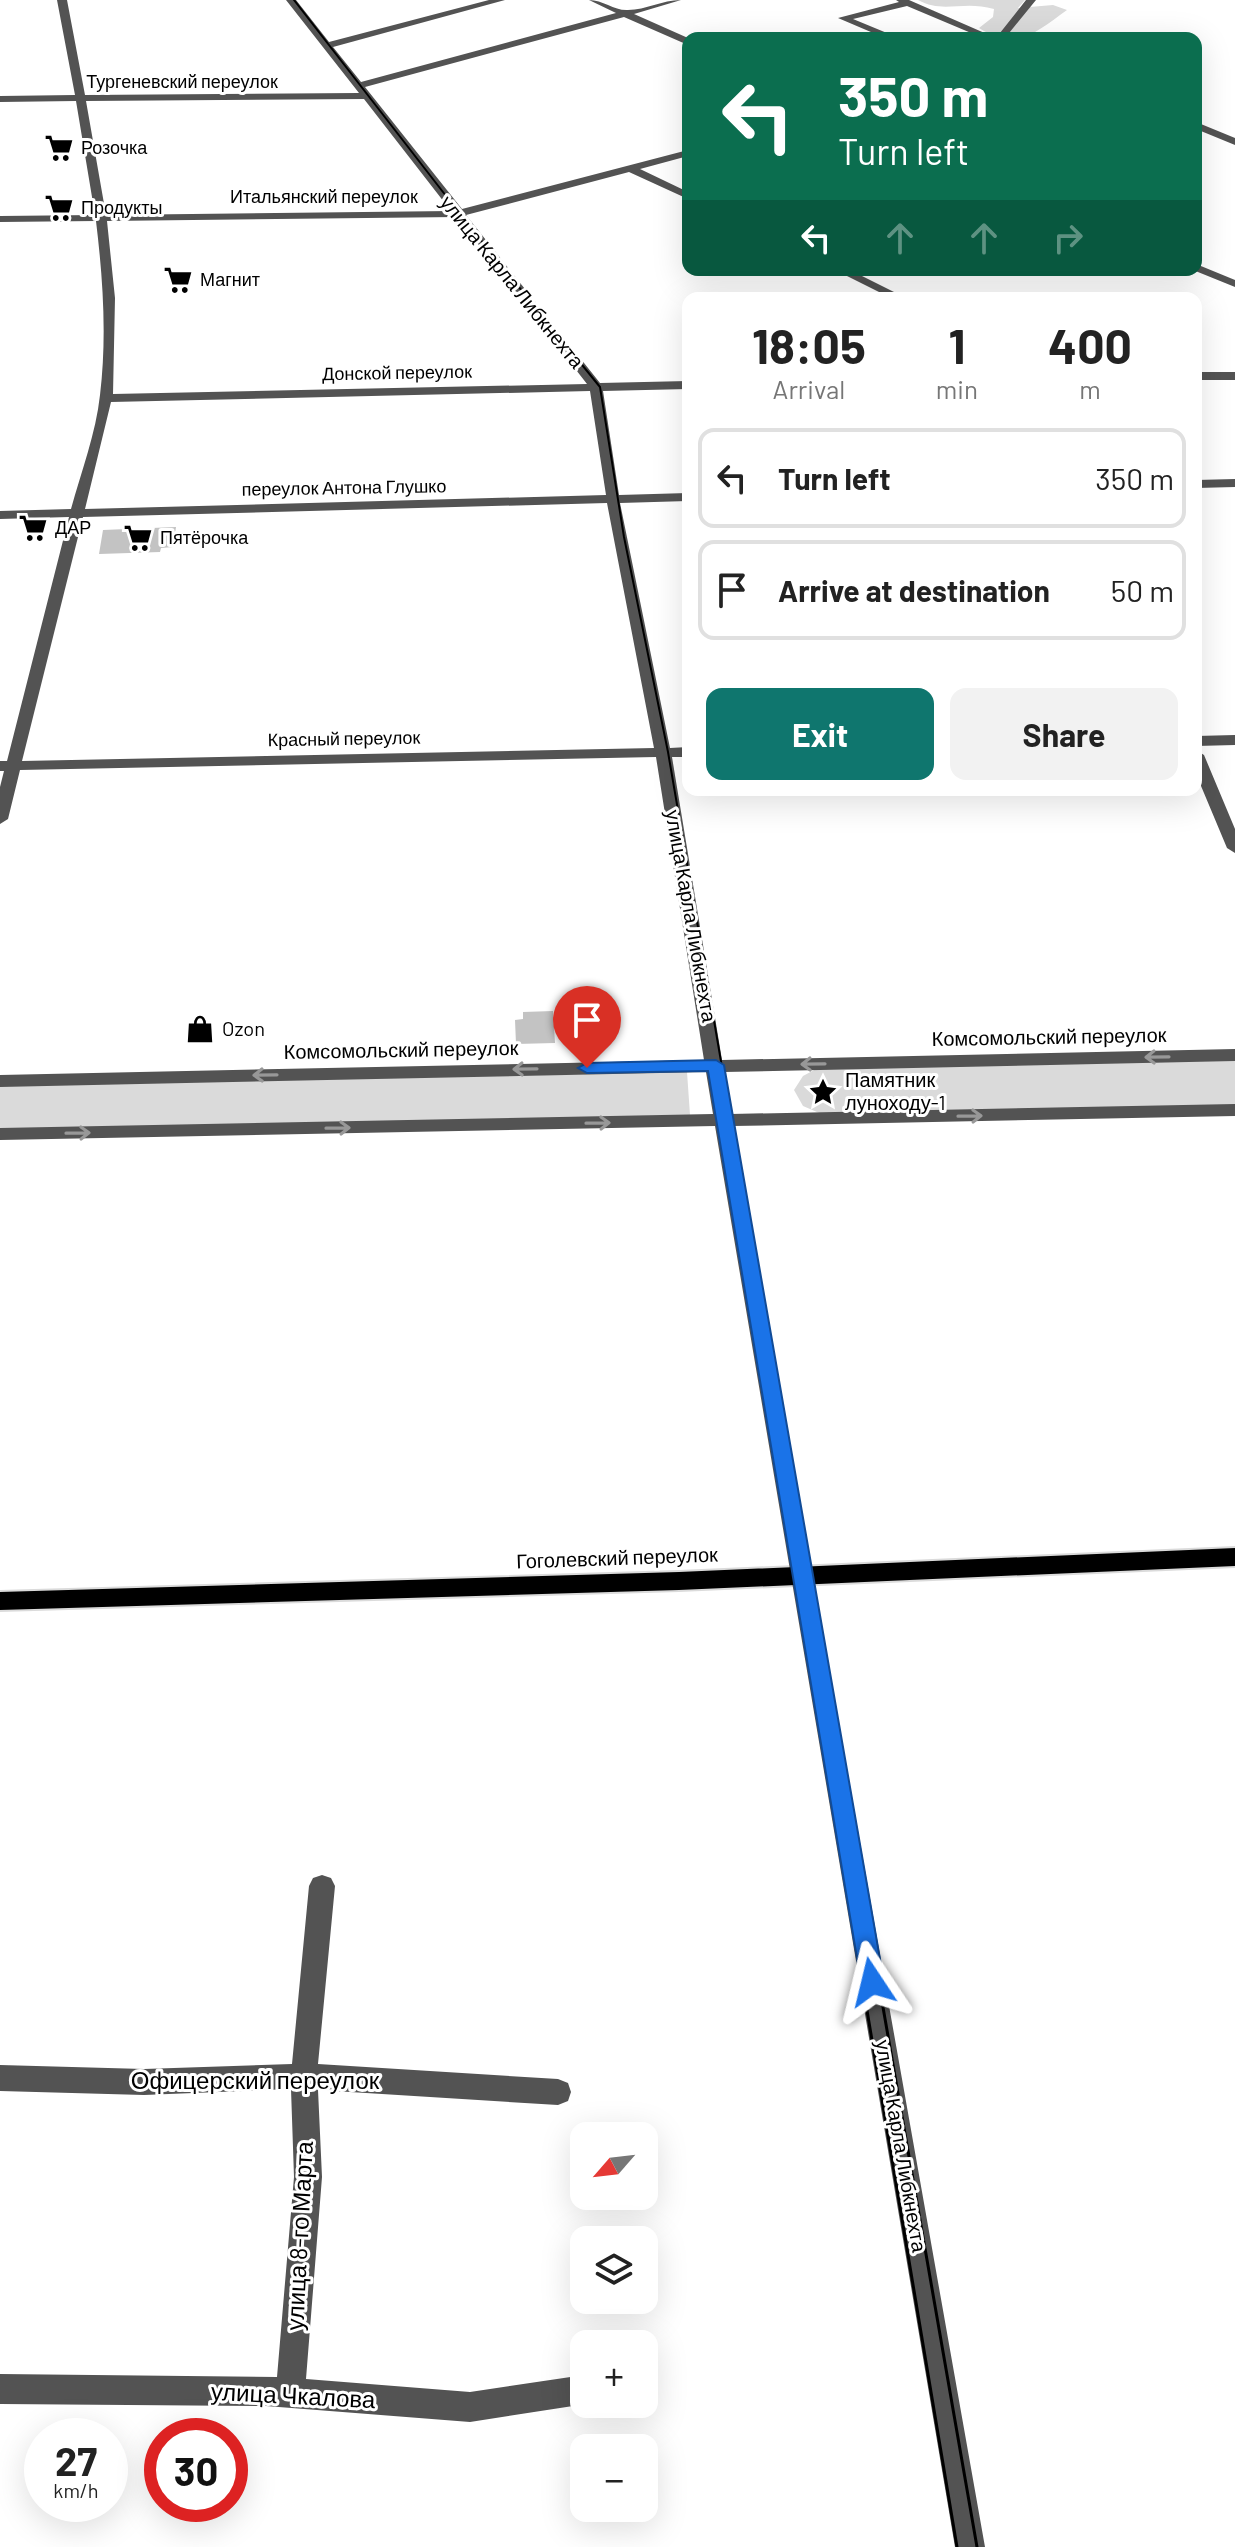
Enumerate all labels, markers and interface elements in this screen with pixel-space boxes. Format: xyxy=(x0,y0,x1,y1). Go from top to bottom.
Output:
text: 350 m xyxy=(838,61,988,128)
icon: left xyxy=(706,64,810,168)
street label: Тургеневский переулок xyxy=(86,70,278,92)
text: Turn left xyxy=(838,129,969,172)
supermarket icon: Розочка xyxy=(44,133,74,163)
place label: Розочка xyxy=(81,136,148,158)
street label: Итальянский переулок xyxy=(230,185,418,207)
street label: улица Карла Либкнехта xyxy=(436,190,590,373)
supermarket icon: Продукты xyxy=(44,193,74,223)
place label: Продукты xyxy=(81,196,162,218)
icon: left xyxy=(794,216,838,260)
icon: ahead xyxy=(878,216,922,260)
icon: ahead xyxy=(962,216,1006,260)
icon: right xyxy=(1046,216,1090,260)
supermarket icon: Магнит xyxy=(163,265,193,295)
place label: Магнит xyxy=(200,268,260,290)
text: 18:05 xyxy=(752,316,866,374)
text: 1 xyxy=(948,316,965,374)
text: 400 xyxy=(1048,316,1132,374)
street label: Донской переулок xyxy=(322,360,472,384)
text: Arrival xyxy=(773,373,845,404)
text: min xyxy=(936,373,978,404)
text: m xyxy=(1079,373,1101,404)
icon: left xyxy=(710,456,754,500)
text: Turn left xyxy=(778,460,891,496)
text: 350 m xyxy=(1095,460,1174,496)
street label: переулок Антона Глушко xyxy=(241,474,447,500)
supermarket icon: ДАР xyxy=(18,513,48,543)
place label: ДАР xyxy=(55,516,91,538)
supermarket icon: Пятёрочка xyxy=(123,523,153,553)
place label: Пятёрочка xyxy=(160,526,249,548)
icon: arrive xyxy=(710,568,754,612)
text: Arrive at destination xyxy=(778,572,1050,608)
text: 50 m xyxy=(1111,572,1174,608)
button: Exit xyxy=(706,688,934,780)
button: Share xyxy=(950,688,1178,780)
street label: Красный переулок xyxy=(267,726,421,750)
street label: улица Карла Либкнехта xyxy=(661,808,723,1025)
pin xyxy=(553,986,621,1068)
icon: arrive xyxy=(565,998,609,1042)
shop icon: Ozon xyxy=(185,1014,215,1044)
place label: Ozon xyxy=(222,1016,265,1040)
street label: Комсомольский переулок xyxy=(931,1022,1167,1050)
street label: Комсомольский переулок xyxy=(283,1035,519,1063)
one-way arrow xyxy=(1144,1049,1171,1064)
one-way arrow xyxy=(800,1056,827,1072)
one-way arrow xyxy=(512,1062,539,1077)
one-way arrow xyxy=(252,1067,279,1083)
place label: Памятник луноходу-1 xyxy=(845,1067,946,1114)
place icon: Памятник луноходу-1 xyxy=(808,1077,838,1107)
one-way arrow xyxy=(956,1108,983,1123)
one-way arrow xyxy=(584,1115,611,1131)
one-way arrow xyxy=(324,1120,351,1136)
one-way arrow xyxy=(64,1125,91,1141)
street label: Гоголевский переулок xyxy=(516,1541,718,1573)
position arrow xyxy=(830,1940,914,2024)
street label: улица Карла Либкнехта xyxy=(871,2038,933,2255)
street label: Офицерский переулок xyxy=(131,2065,380,2094)
north arrow xyxy=(570,2122,658,2210)
map controls xyxy=(570,2122,658,2522)
street label: улица 8-го Марта xyxy=(279,2140,318,2331)
button: layers xyxy=(570,2226,658,2314)
button: + xyxy=(570,2330,658,2418)
street label: улица Чкалова xyxy=(210,2376,377,2413)
speed limit sign: 30 xyxy=(144,2418,248,2522)
button: − xyxy=(570,2434,658,2522)
text: 27 xyxy=(55,2436,97,2484)
text: km/h xyxy=(53,2478,99,2502)

